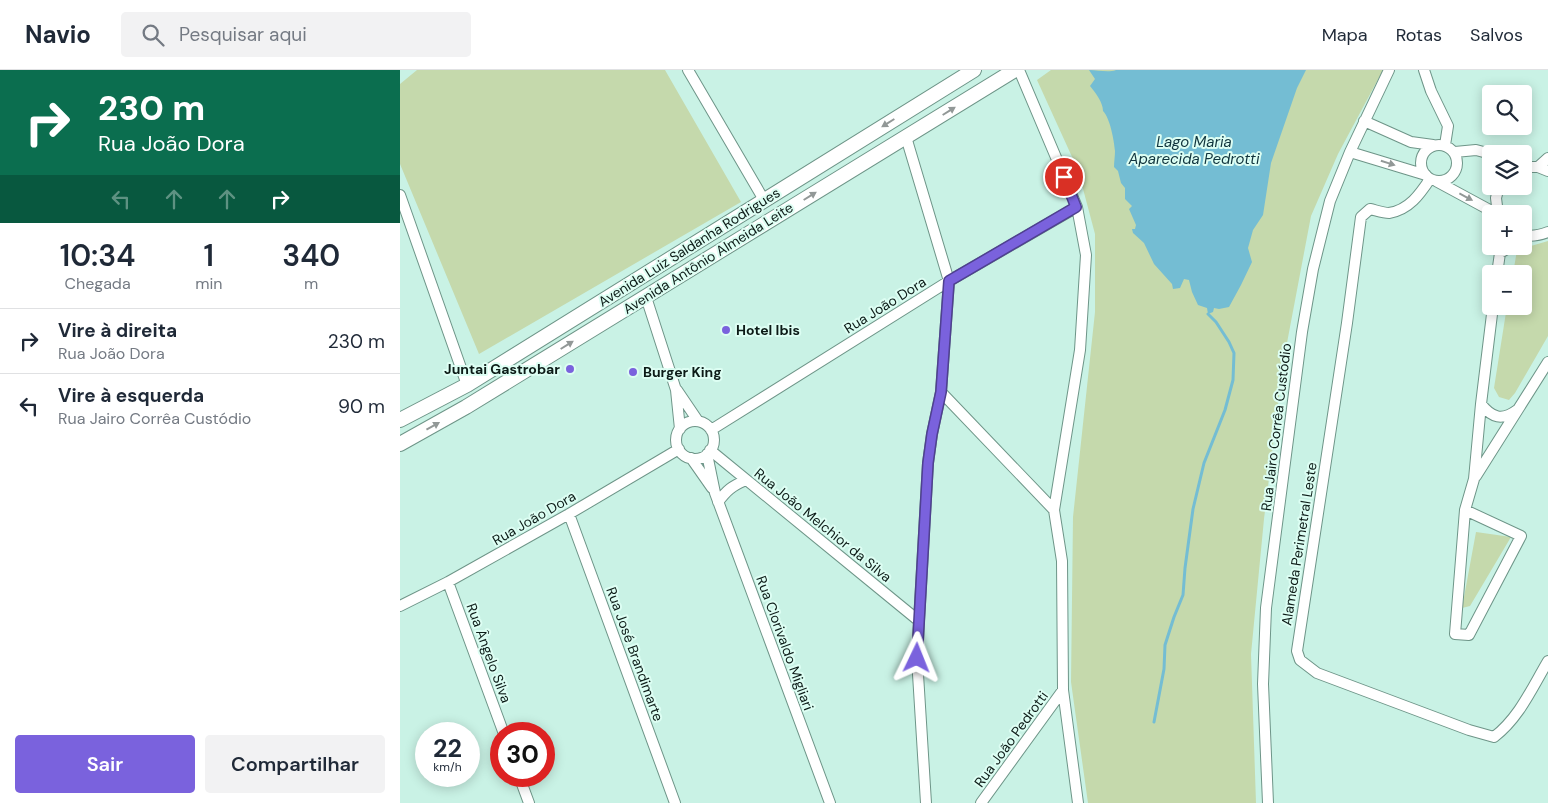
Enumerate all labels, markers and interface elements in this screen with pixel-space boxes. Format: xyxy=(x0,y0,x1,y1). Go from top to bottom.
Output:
search box xyxy=(121,12,471,57)
text: Navio xyxy=(25,19,91,50)
icon: search xyxy=(139,21,167,49)
text: Pesquisar aqui xyxy=(179,22,307,47)
text: Mapa xyxy=(1322,23,1368,47)
text: Rotas xyxy=(1396,23,1442,47)
text: Salvos xyxy=(1470,23,1523,47)
text: 230 m xyxy=(98,85,205,131)
map controls xyxy=(1482,85,1532,315)
button: search xyxy=(1482,85,1532,135)
icon: right xyxy=(15,90,80,155)
one-way arrow xyxy=(942,106,955,115)
one-way arrow xyxy=(882,119,895,128)
text: Rua João Dora xyxy=(98,129,245,158)
water label: Lago Maria Aparecida Pedrotti xyxy=(1127,132,1260,169)
button: layers xyxy=(1482,145,1532,195)
pin xyxy=(1043,156,1085,198)
one-way arrow xyxy=(1380,160,1395,167)
icon: arrive xyxy=(1050,163,1078,191)
street label: Avenida Luiz Saldanha Rodrigues xyxy=(595,183,783,311)
icon: left xyxy=(107,185,135,213)
icon: ahead xyxy=(160,185,188,213)
icon: ahead xyxy=(213,185,241,213)
icon: right xyxy=(266,185,294,213)
one-way arrow xyxy=(804,191,817,201)
one-way arrow xyxy=(1459,193,1474,201)
street label: Avenida Antônio Almeida Leite xyxy=(620,198,797,318)
button: + xyxy=(1482,205,1532,255)
text: 10:34 xyxy=(60,236,135,275)
text: 1 xyxy=(204,236,214,275)
text: 340 xyxy=(282,236,340,275)
button: − xyxy=(1482,265,1532,315)
text: Chegada xyxy=(65,273,131,294)
text: min xyxy=(195,273,222,294)
text: m xyxy=(304,273,318,294)
street label: Rua João Dora xyxy=(841,273,929,337)
text: Vire à direita xyxy=(58,318,177,343)
place label: Hotel Ibis xyxy=(736,321,800,339)
marker: Hotel Ibis xyxy=(720,324,732,336)
icon: right xyxy=(15,327,43,355)
text: 230 m xyxy=(328,329,385,354)
one-way arrow xyxy=(561,340,574,350)
street label: Rua Jairo Corrêa Custódio xyxy=(1257,342,1295,512)
text: Rua João Dora xyxy=(58,343,165,364)
place label: Juntai Gastrobar xyxy=(444,360,560,378)
marker: Juntai Gastrobar xyxy=(564,363,576,375)
place label: Burger King xyxy=(643,363,722,381)
marker: Burger King xyxy=(627,366,639,378)
text: Vire à esquerda xyxy=(58,383,204,408)
icon: left xyxy=(15,392,43,420)
text: 90 m xyxy=(338,394,385,419)
text: Rua Jairo Corrêa Custódio xyxy=(58,408,251,429)
one-way arrow xyxy=(426,422,440,430)
street label: Alameda Perimetral Leste xyxy=(1277,461,1321,627)
street label: Rua João Melchior da Silva xyxy=(751,464,895,586)
street label: Rua João Dora xyxy=(489,487,579,549)
street label: Rua Clorivaldo Migliari xyxy=(752,573,818,713)
street label: Rua José Brandimarte xyxy=(602,584,668,724)
street label: Rua Ângelo Silva xyxy=(463,601,515,705)
position arrow xyxy=(890,631,942,683)
street label: Rua João Pedrotti xyxy=(970,687,1052,791)
speed limit sign: 30 xyxy=(490,722,555,787)
text: 22 xyxy=(433,732,462,765)
button: Sair xyxy=(15,735,195,793)
button: Compartilhar xyxy=(205,735,385,793)
text: km/h xyxy=(433,759,462,775)

